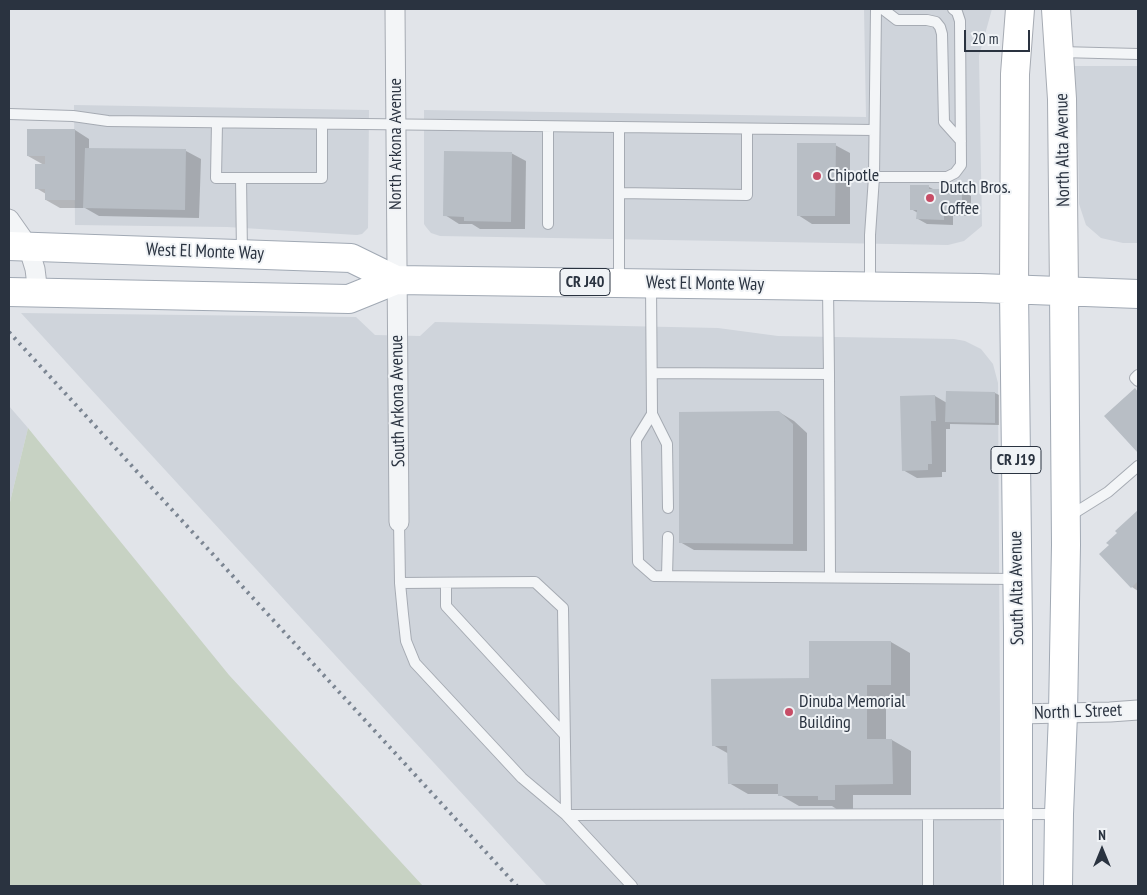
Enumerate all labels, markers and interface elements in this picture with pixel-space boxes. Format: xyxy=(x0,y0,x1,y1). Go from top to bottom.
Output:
scale bar xyxy=(967,20,1033,52)
text: 20 m xyxy=(972,29,998,48)
street label: North Arkona Avenue xyxy=(385,78,407,210)
street label: North Alta Avenue xyxy=(1051,93,1075,207)
place label: Chipotle xyxy=(827,165,879,187)
marker: Chipotle xyxy=(811,170,823,182)
place label: Dutch Bros. Coffee xyxy=(940,177,1011,220)
marker: Dutch Bros. Coffee xyxy=(924,192,936,204)
street label: West El Monte Way xyxy=(146,239,264,265)
road number: CR J40 xyxy=(560,268,610,296)
street label: West El Monte Way xyxy=(646,272,764,296)
street label: South Arkona Avenue xyxy=(386,335,410,467)
road number: CR J19 xyxy=(991,446,1041,474)
street label: South Alta Avenue xyxy=(1005,531,1029,645)
place label: Dinuba Memorial Building xyxy=(799,691,906,734)
street label: North L Street xyxy=(1034,700,1122,724)
marker: Dinuba Memorial Building xyxy=(783,706,795,718)
north arrow xyxy=(1077,825,1127,875)
text: N xyxy=(1098,826,1106,844)

